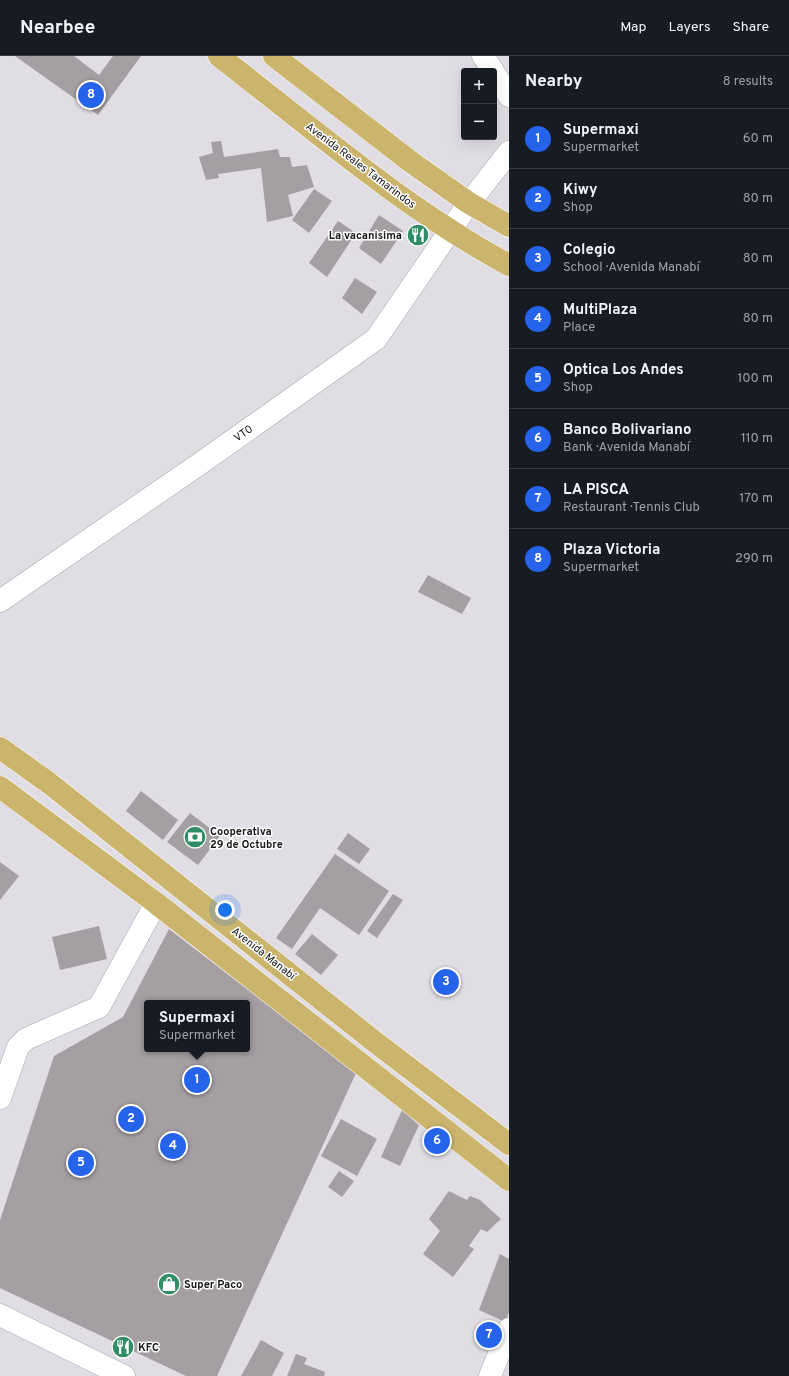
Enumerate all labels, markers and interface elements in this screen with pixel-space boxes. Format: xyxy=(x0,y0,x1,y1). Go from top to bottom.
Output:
text: Nearbee xyxy=(20,16,95,40)
text: Map xyxy=(620,19,646,36)
text: Layers xyxy=(668,19,710,36)
text: Share xyxy=(732,19,769,36)
map controls xyxy=(461,68,497,140)
button: + xyxy=(461,68,497,104)
text: Nearby xyxy=(525,71,582,93)
text: 8 results xyxy=(723,74,773,90)
pin: 8 xyxy=(78,80,104,110)
button: − xyxy=(461,104,497,140)
street label: Avenida Reales Tamarindos xyxy=(303,120,418,212)
text: Supermaxi xyxy=(563,121,639,140)
text: 1 xyxy=(535,131,541,147)
text: 60 m xyxy=(743,131,773,147)
text: Supermarket xyxy=(563,140,639,156)
text: Kiwy xyxy=(563,181,598,200)
text: 2 xyxy=(534,191,542,207)
text: 80 m xyxy=(743,191,773,207)
text: Shop xyxy=(563,200,593,216)
restaurant icon: La vacanisima xyxy=(405,222,431,248)
place label: La vacanisima xyxy=(329,229,402,243)
text: Colegio xyxy=(563,241,615,260)
text: 3 xyxy=(534,251,542,267)
text: 80 m xyxy=(743,251,773,267)
text: School · Avenida Manabí xyxy=(563,260,700,276)
text: MultiPlaza xyxy=(563,301,637,320)
text: 4 xyxy=(534,311,542,327)
text: 80 m xyxy=(743,311,773,327)
text: Place xyxy=(563,320,595,336)
text: Optica Los Andes xyxy=(563,361,684,380)
text: 5 xyxy=(534,371,542,387)
text: 100 m xyxy=(737,371,773,387)
text: Shop xyxy=(563,380,593,396)
text: Banco Bolivariano xyxy=(563,421,692,440)
street label: VT0 xyxy=(231,422,256,445)
text: 6 xyxy=(534,431,542,447)
text: 110 m xyxy=(741,431,773,447)
text: Bank · Avenida Manabí xyxy=(563,440,690,456)
text: LA PISCA xyxy=(563,481,629,500)
text: 7 xyxy=(535,491,541,507)
text: 170 m xyxy=(739,491,773,507)
text: Restaurant · Tennis Club xyxy=(563,500,700,516)
text: Plaza Victoria xyxy=(563,541,660,560)
text: 8 xyxy=(534,551,542,567)
text: 290 m xyxy=(735,551,773,567)
text: Supermarket xyxy=(563,560,639,576)
bank icon: Cooperativa 29 de Octubre xyxy=(182,824,208,850)
place label: Cooperativa 29 de Octubre xyxy=(210,825,283,852)
your location xyxy=(215,900,235,920)
street label: Avenida Manabí xyxy=(229,924,299,984)
pin: 3 xyxy=(433,967,459,997)
popup xyxy=(144,1000,250,1052)
text: Supermaxi xyxy=(159,1009,235,1028)
text: Supermarket xyxy=(159,1028,235,1044)
pin: 1 xyxy=(184,1065,210,1095)
pin: 2 xyxy=(118,1104,144,1134)
pin: 6 xyxy=(424,1126,450,1156)
pin: 4 xyxy=(160,1131,186,1161)
pin: 5 xyxy=(68,1148,94,1178)
shop icon: Super Paco xyxy=(156,1271,182,1297)
place label: Super Paco xyxy=(184,1278,242,1292)
pin: 7 xyxy=(476,1320,502,1350)
restaurant icon: KFC xyxy=(110,1334,136,1360)
place label: KFC xyxy=(138,1341,159,1355)

